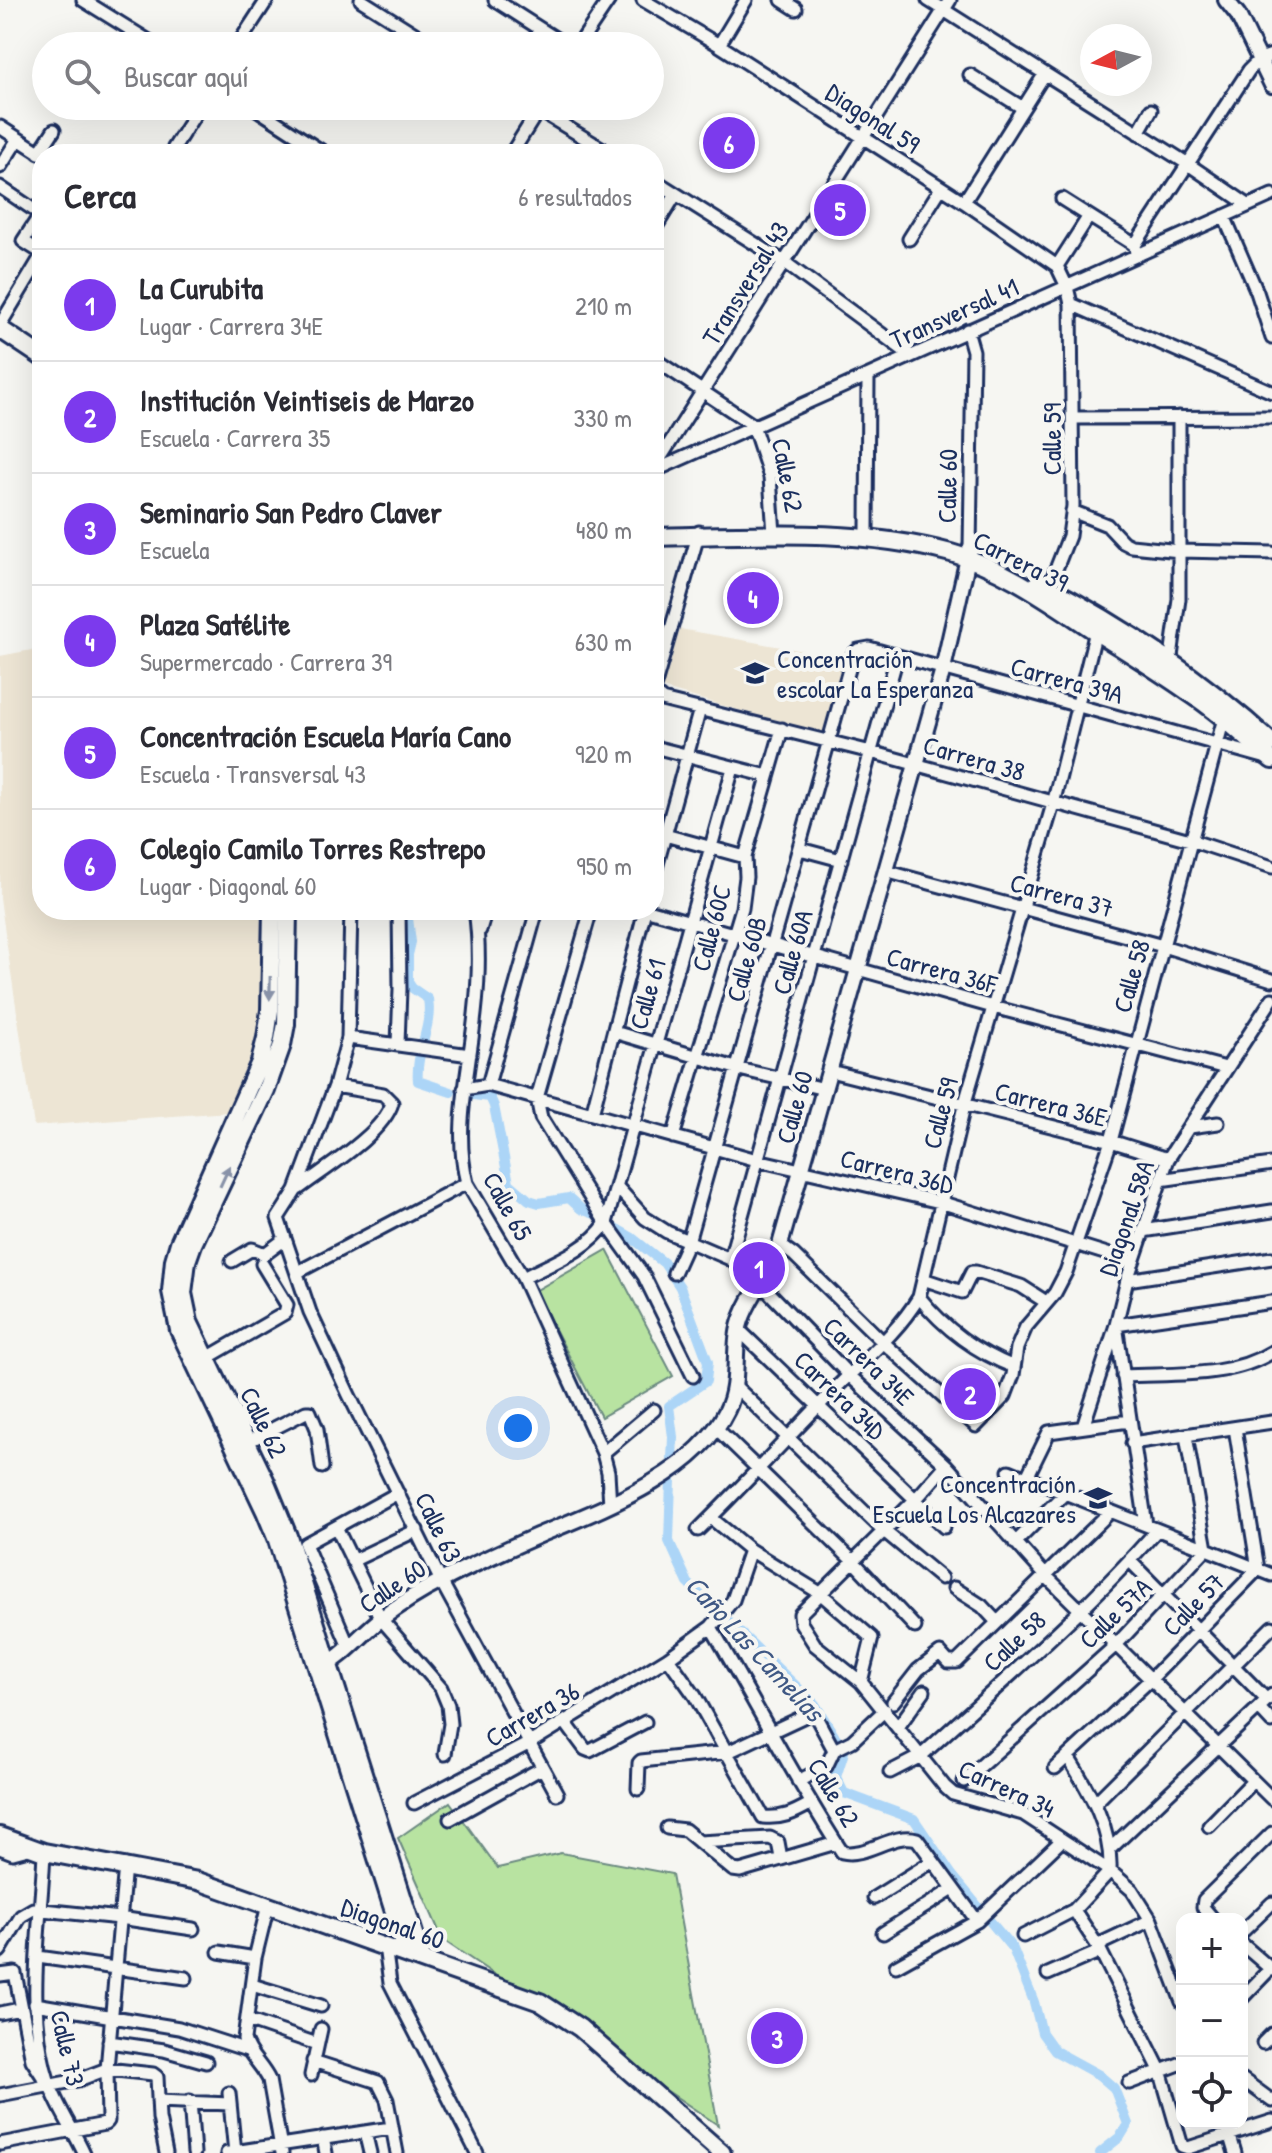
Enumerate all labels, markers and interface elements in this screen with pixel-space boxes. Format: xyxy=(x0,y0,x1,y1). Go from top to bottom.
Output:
north arrow xyxy=(1080,24,1152,96)
search box xyxy=(32,32,664,120)
icon: search xyxy=(60,54,104,98)
text: Buscar aquí xyxy=(124,56,249,96)
street label: Diagonal 59 xyxy=(819,75,927,161)
pin: 6 xyxy=(703,113,755,173)
text: Cerca xyxy=(64,173,136,219)
text: 6 resultados xyxy=(518,179,632,214)
pin: 5 xyxy=(814,180,866,240)
street label: Transversal 43 xyxy=(693,215,797,351)
text: La Curubita xyxy=(140,268,263,308)
street label: Transversal 41 xyxy=(884,269,1024,357)
text: 1 xyxy=(85,288,95,323)
text: 210 m xyxy=(575,288,632,323)
text: Lugar · Carrera 34E xyxy=(140,308,323,343)
text: Institución Veintiseis de Marzo xyxy=(140,380,474,420)
text: 2 xyxy=(84,400,96,435)
text: 330 m xyxy=(573,400,632,435)
street label: Calle 59 xyxy=(1034,403,1069,475)
text: Escuela · Carrera 35 xyxy=(140,420,330,455)
street label: Calle 62 xyxy=(764,435,812,515)
street label: Calle 60 xyxy=(929,449,965,523)
text: Seminario San Pedro Claver xyxy=(140,492,442,532)
text: 3 xyxy=(84,512,96,547)
text: 480 m xyxy=(576,512,632,547)
street label: Carrera 39 xyxy=(968,522,1074,600)
text: Escuela xyxy=(140,532,209,567)
pin: 4 xyxy=(727,568,779,628)
text: Plaza Satélite xyxy=(140,604,290,644)
text: 4 xyxy=(85,624,95,659)
text: 630 m xyxy=(575,624,632,659)
place label: Concentración escolar La Esperanza xyxy=(777,641,973,706)
text: Supermercado · Carrera 39 xyxy=(140,644,392,679)
street label: Carrera 39A xyxy=(1007,648,1127,712)
school or university icon: Concentración escolar La Esperanza xyxy=(740,658,770,688)
text: Concentración Escuela María Cano xyxy=(140,716,511,756)
street label: Carrera 38 xyxy=(919,727,1029,789)
text: 5 xyxy=(85,736,96,771)
text: 920 m xyxy=(575,736,632,771)
text: Escuela · Transversal 43 xyxy=(140,756,366,791)
text: Colegio Camilo Torres Restrepo xyxy=(140,828,485,868)
text: 6 xyxy=(85,848,95,883)
text: 950 m xyxy=(576,848,632,883)
street label: Carrera 37 xyxy=(1007,864,1117,926)
text: Lugar · Diagonal 60 xyxy=(140,868,316,903)
street label: Calle 60C xyxy=(683,881,739,975)
street label: Calle 60A xyxy=(763,905,821,998)
street label: Calle 60B xyxy=(717,912,775,1006)
street label: Calle 58 xyxy=(1104,935,1158,1017)
street label: Carrera 36F xyxy=(883,939,1002,1002)
street label: Calle 61 xyxy=(620,955,674,1033)
one-way arrow xyxy=(264,976,277,1001)
street label: Calle 60 xyxy=(767,1067,821,1147)
street label: Calle 59 xyxy=(914,1073,966,1153)
street label: Carrera 36E xyxy=(991,1073,1111,1135)
street label: Carrera 36D xyxy=(837,1140,958,1202)
street label: Diagonal 58A xyxy=(1090,1155,1162,1281)
one-way arrow xyxy=(218,1165,232,1188)
street label: Calle 65 xyxy=(475,1165,541,1247)
pin: 1 xyxy=(733,1238,785,1298)
street label: Carrera 34E xyxy=(816,1309,922,1413)
street label: Carrera 34D xyxy=(787,1343,894,1448)
pin: 2 xyxy=(944,1364,996,1424)
street label: Calle 62 xyxy=(232,1381,296,1463)
your location xyxy=(498,1408,538,1448)
place label: Concentración Escuela Los Alcazares xyxy=(873,1466,1076,1531)
school or university icon: Concentración Escuela Los Alcazares xyxy=(1083,1483,1113,1513)
street label: Calle 63 xyxy=(407,1486,471,1568)
street label: Calle 60 xyxy=(352,1551,432,1621)
street label: Calle 57 xyxy=(1154,1565,1232,1643)
water label: Caño Las Camelias xyxy=(677,1567,834,1731)
street label: Calle 57A xyxy=(1071,1569,1159,1656)
street label: Calle 58 xyxy=(975,1603,1053,1679)
street label: Carrera 36 xyxy=(479,1673,585,1755)
street label: Calle 62 xyxy=(800,1751,868,1833)
street label: Carrera 34 xyxy=(953,1751,1061,1825)
street label: Diagonal 60 xyxy=(337,1889,449,1957)
map controls xyxy=(1176,1913,1248,2129)
button: + xyxy=(1176,1913,1248,1985)
button: − xyxy=(1176,1985,1248,2057)
street label: Calle 73 xyxy=(42,2007,94,2089)
pin: 3 xyxy=(751,2008,803,2068)
button: locate xyxy=(1176,2057,1248,2129)

